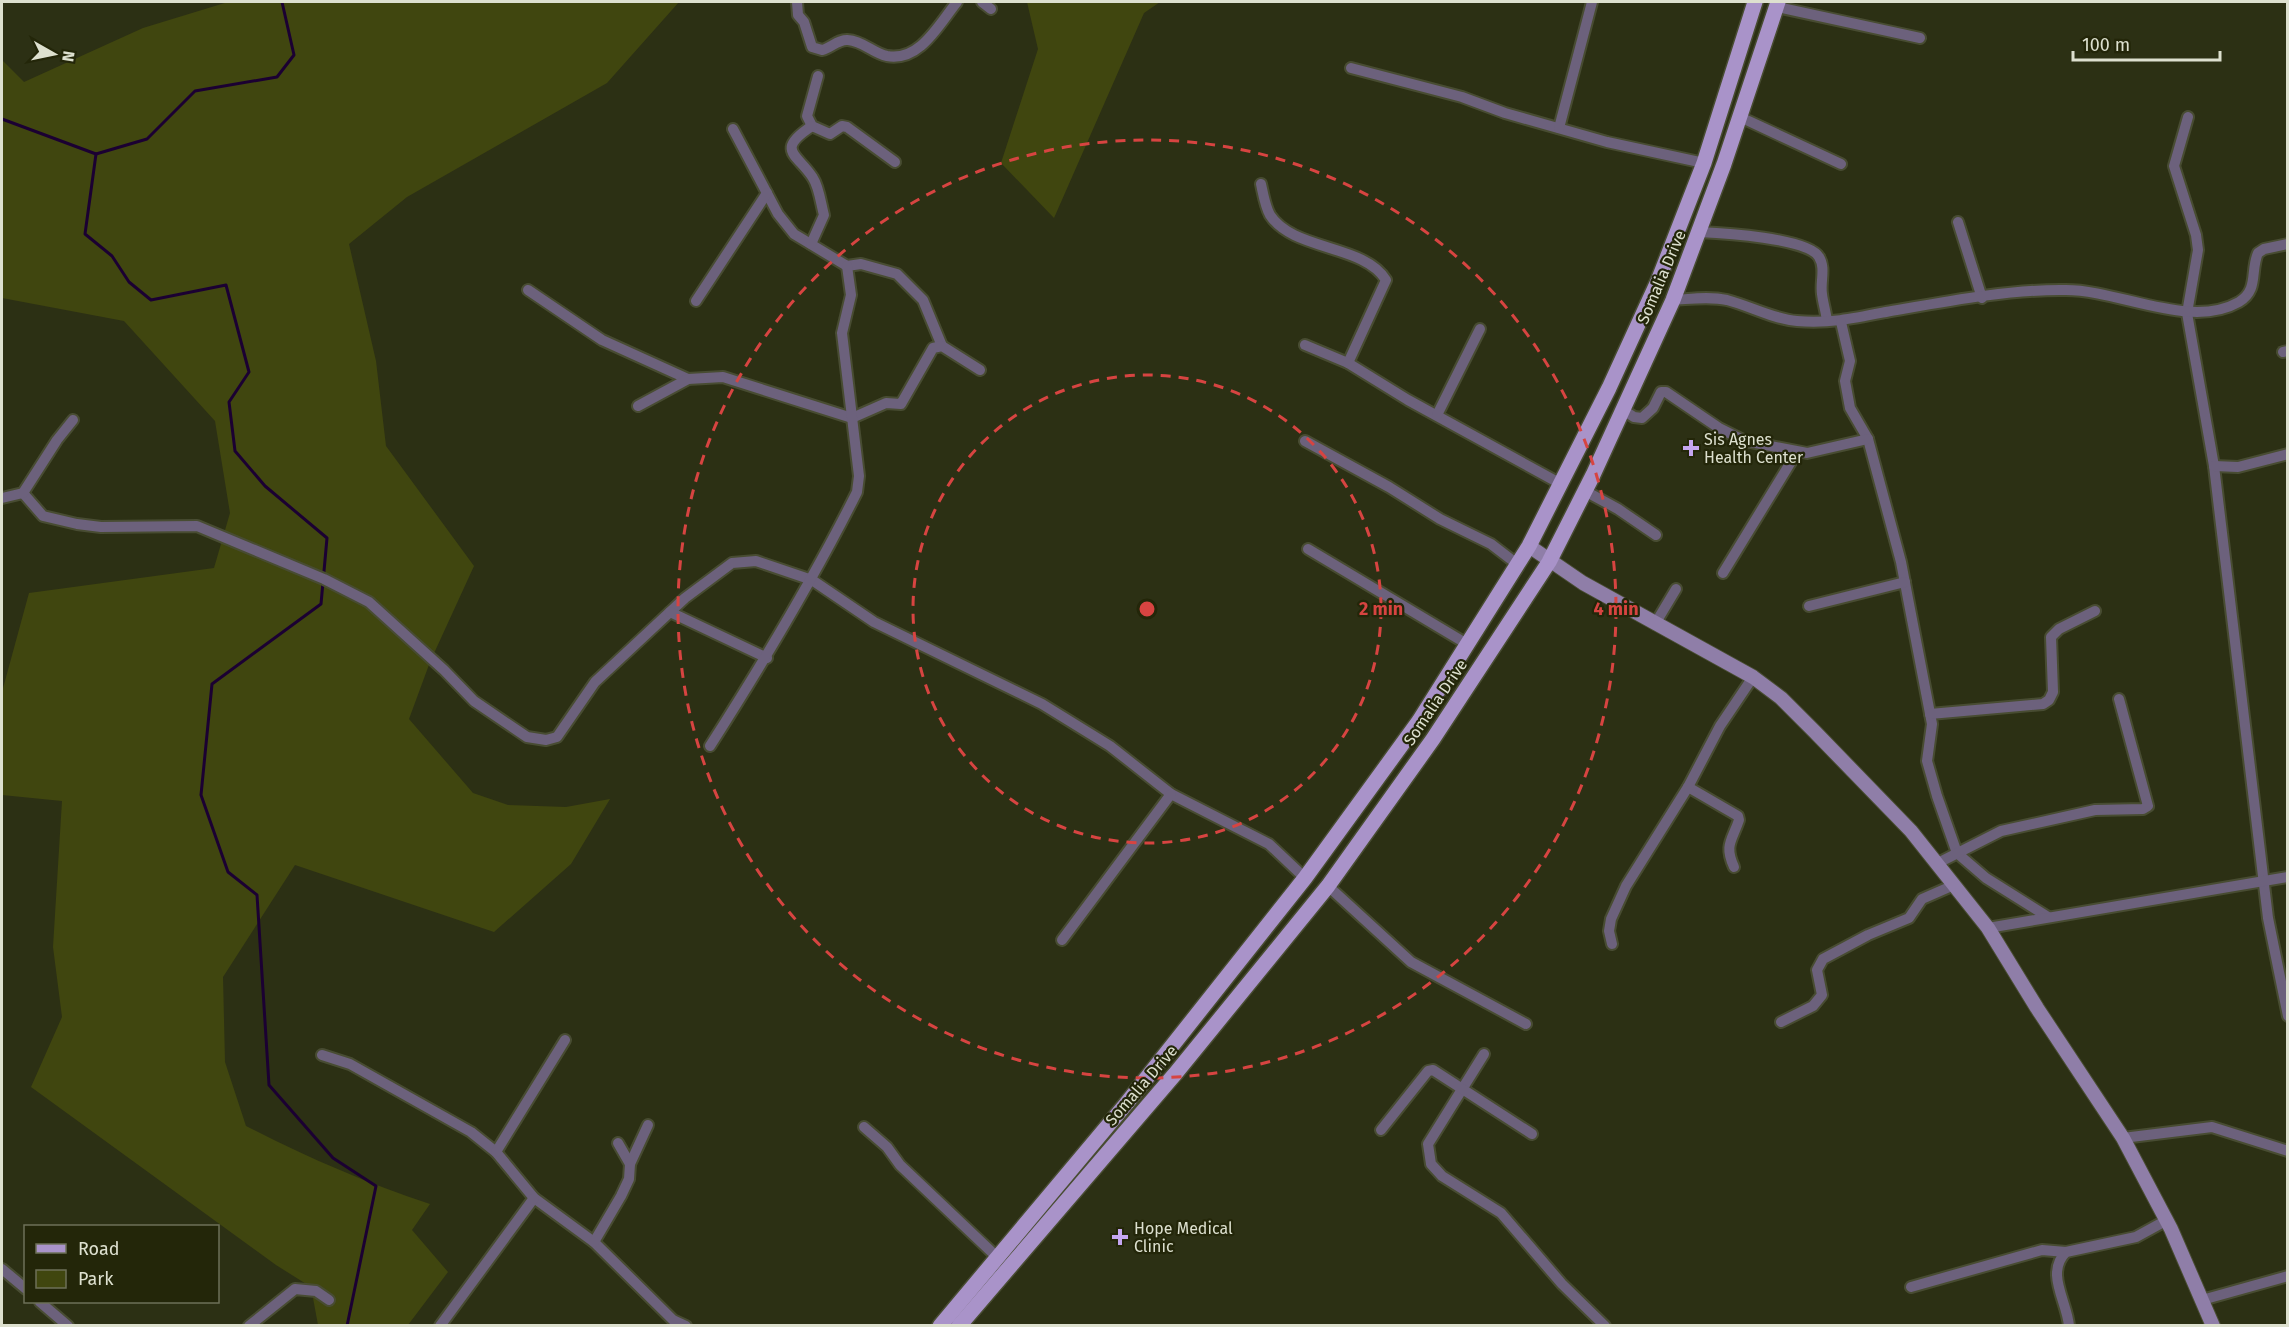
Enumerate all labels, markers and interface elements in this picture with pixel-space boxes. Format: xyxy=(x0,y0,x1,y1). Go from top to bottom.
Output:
north arrow xyxy=(24,24,84,84)
scale bar xyxy=(2073,24,2220,62)
text: 100 m xyxy=(2082,34,2130,56)
text: N xyxy=(58,50,79,63)
street label: Somalia Drive xyxy=(1633,227,1690,327)
place label: Sis Agnes Health Center xyxy=(1704,430,1804,467)
marker: Sis Agnes Health Center xyxy=(1682,439,1700,457)
text: 2 min xyxy=(1359,598,1403,620)
text: 4 min xyxy=(1593,598,1639,620)
centre of rings xyxy=(1137,599,1157,619)
street label: Somalia Drive xyxy=(1400,656,1471,749)
street label: Somalia Drive xyxy=(1101,1041,1181,1129)
place label: Hope Medical Clinic xyxy=(1134,1219,1233,1256)
legend xyxy=(24,1225,219,1303)
marker: Hope Medical Clinic xyxy=(1111,1228,1129,1246)
text: Road xyxy=(78,1238,120,1260)
text: Park xyxy=(78,1268,114,1290)

